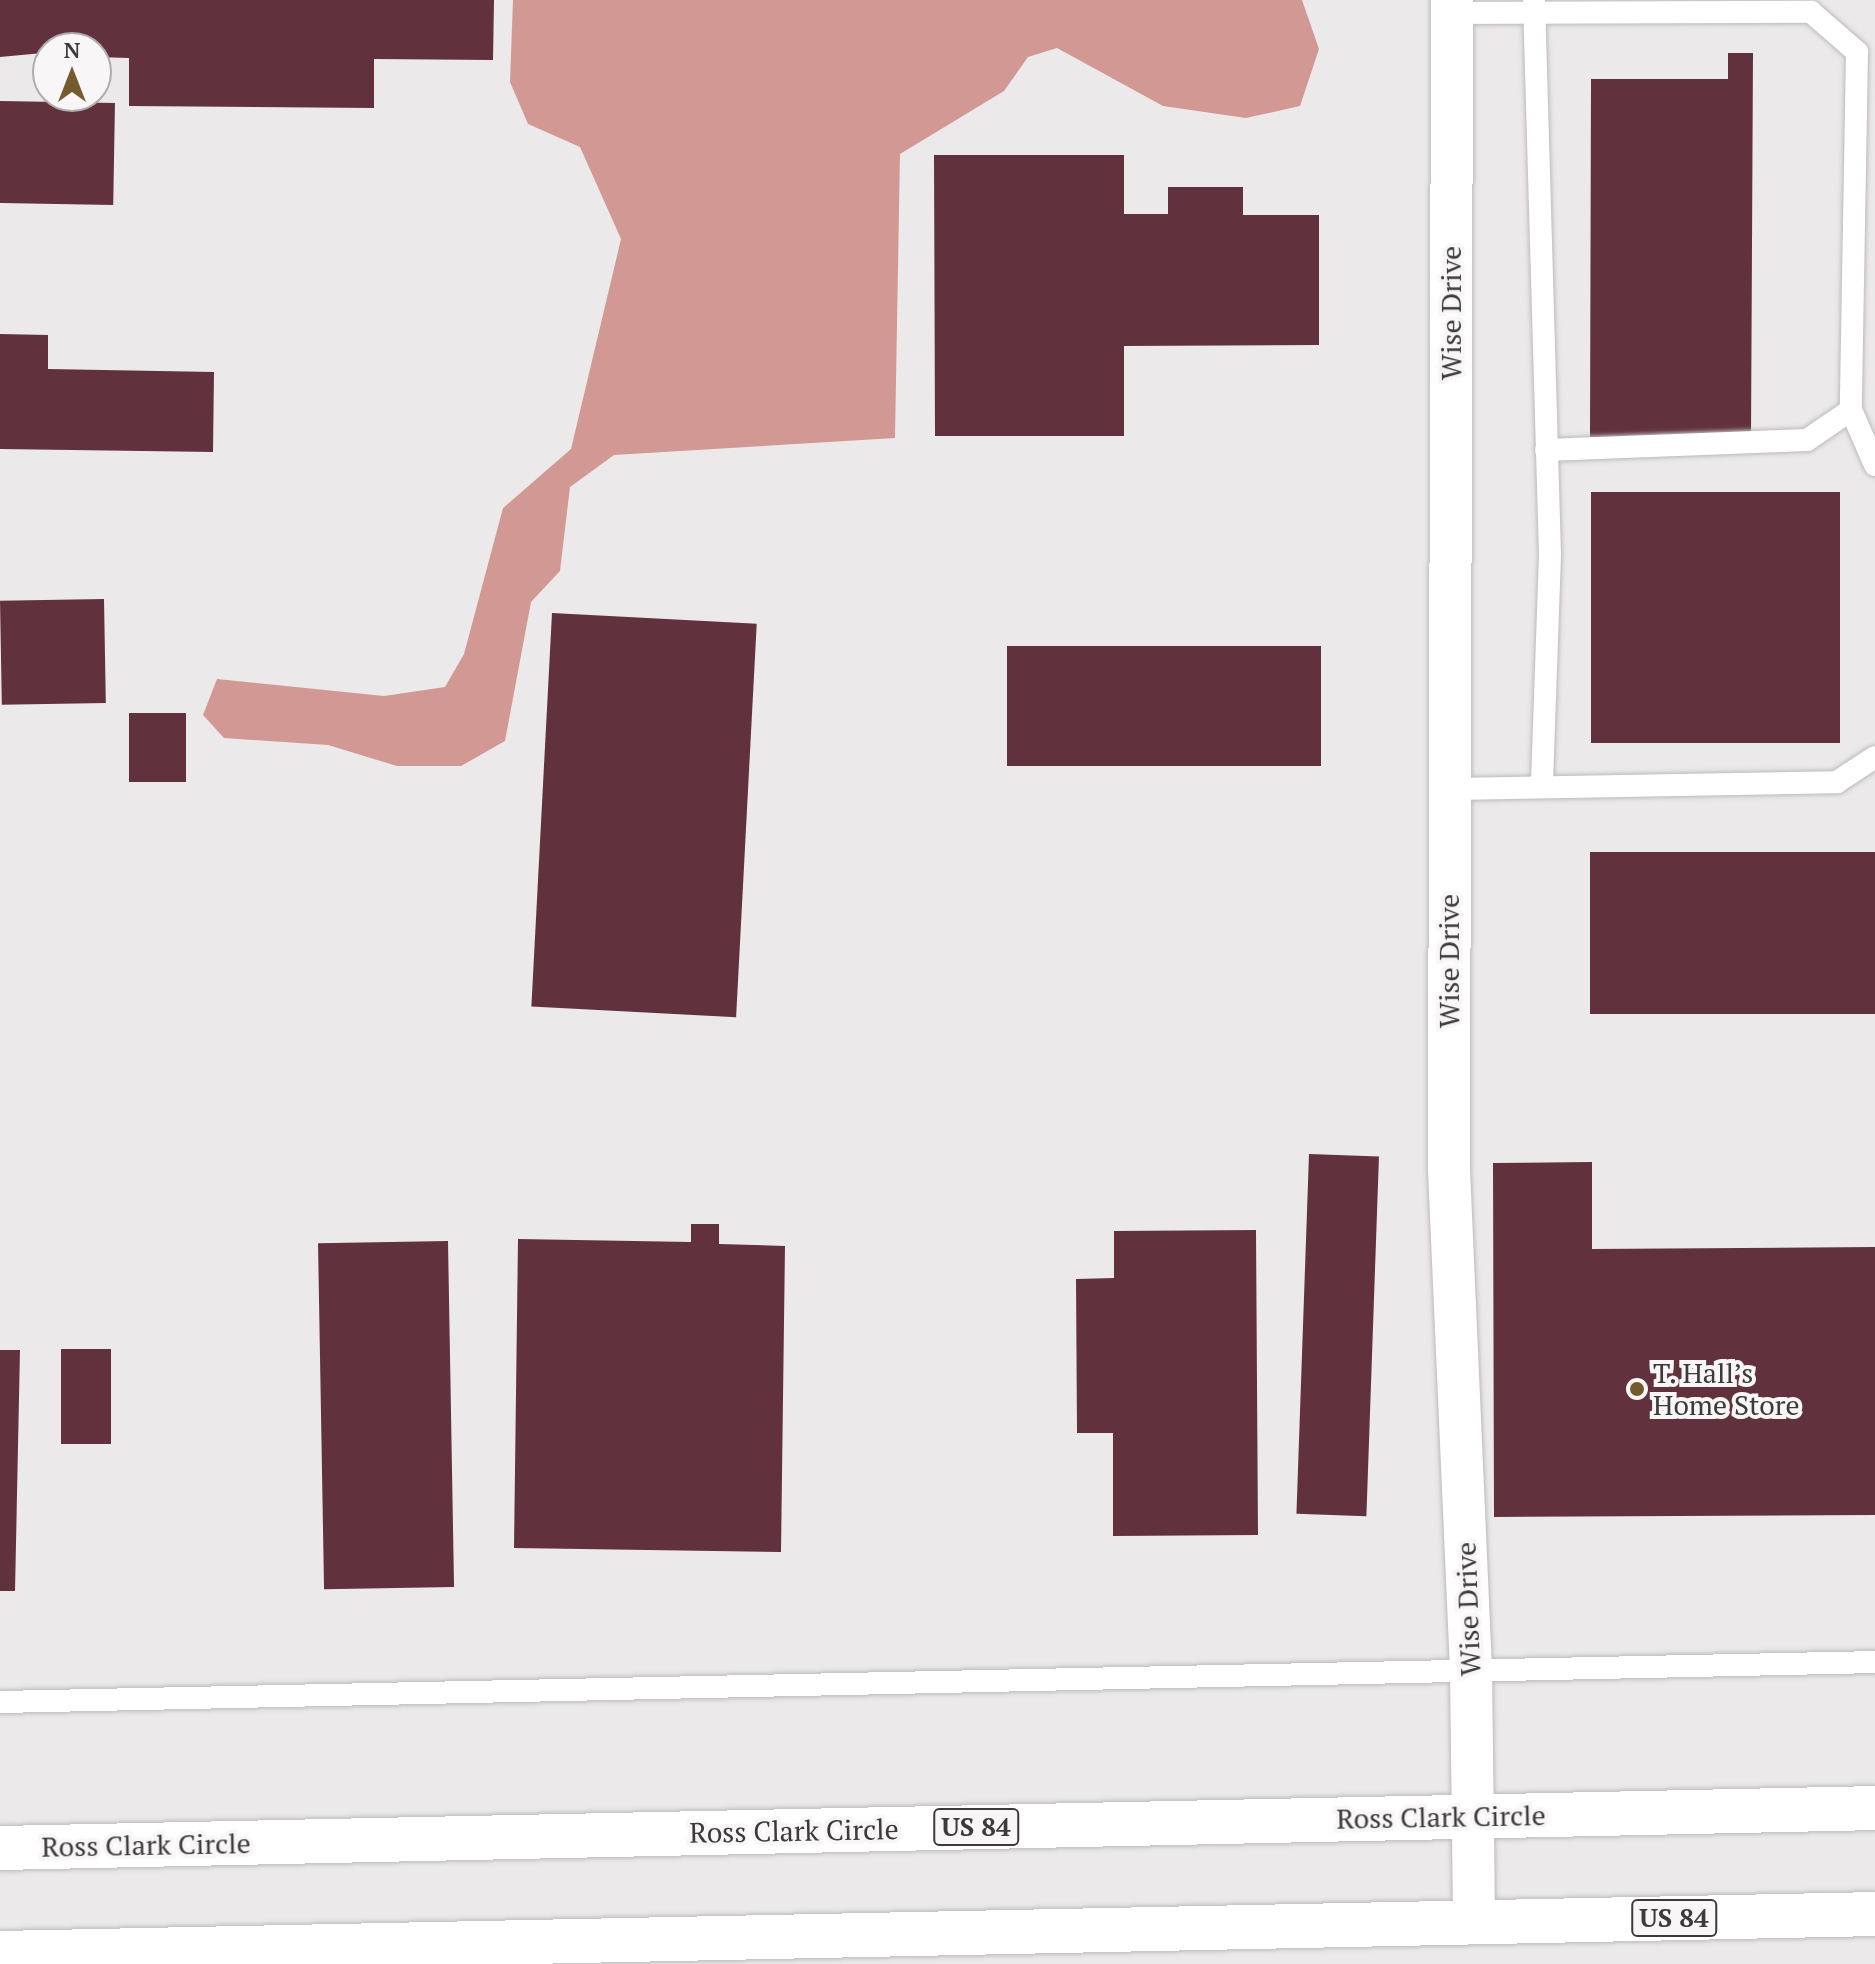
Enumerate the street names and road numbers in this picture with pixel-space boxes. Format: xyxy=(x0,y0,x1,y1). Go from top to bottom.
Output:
street label: Wise Drive xyxy=(1434,246,1468,380)
street label: Wise Drive xyxy=(1432,894,1466,1028)
street label: Wise Drive xyxy=(1449,1541,1487,1677)
street label: Ross Clark Circle xyxy=(1336,1798,1546,1836)
road number: US 84 xyxy=(932,1805,1020,1849)
street label: Ross Clark Circle xyxy=(689,1812,899,1850)
street label: Ross Clark Circle xyxy=(41,1826,251,1864)
road number: US 84 xyxy=(1630,1896,1718,1940)

